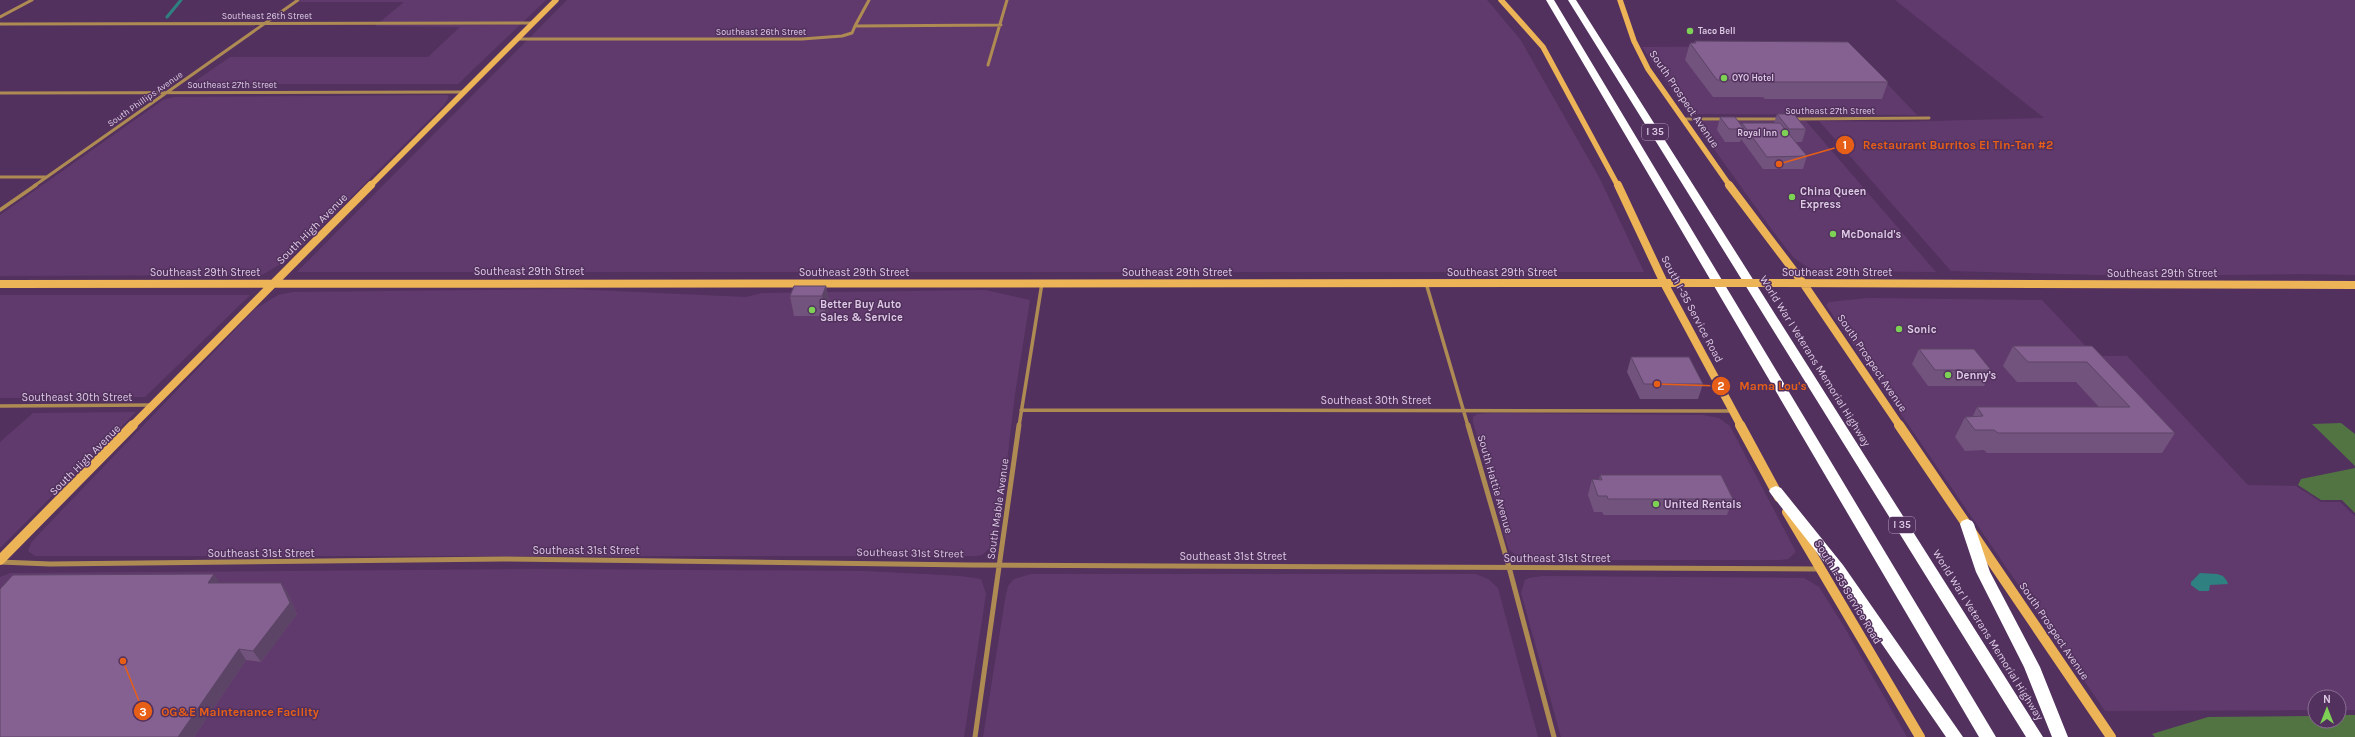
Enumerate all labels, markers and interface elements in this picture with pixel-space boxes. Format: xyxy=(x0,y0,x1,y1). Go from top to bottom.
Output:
street label: Southeast 26th Street xyxy=(222,11,313,21)
marker: Taco Bell xyxy=(1685,26,1695,36)
place label: Taco Bell xyxy=(1698,26,1735,36)
street label: Southeast 26th Street xyxy=(716,27,807,37)
street label: South Prospect Avenue xyxy=(1646,48,1722,151)
street label: South Phillips Avenue xyxy=(106,69,185,129)
marker: OYO Hotel xyxy=(1719,73,1729,83)
place label: OYO Hotel xyxy=(1732,73,1774,83)
street label: Southeast 27th Street xyxy=(187,80,277,90)
street label: Southeast 27th Street xyxy=(1785,106,1875,116)
road number: I 35 xyxy=(1642,124,1668,140)
place label: Royal Inn xyxy=(1737,128,1777,138)
marker: Royal Inn xyxy=(1780,128,1790,138)
callout: Restaurant Burritos El Tin-Tan #2 xyxy=(1835,133,2061,157)
text: 1 xyxy=(1843,138,1847,152)
text: Restaurant Burritos El Tin-Tan #2 xyxy=(1863,138,2053,152)
place label: China Queen Express xyxy=(1800,185,1866,211)
street label: South High Avenue xyxy=(274,191,350,267)
marker: China Queen Express xyxy=(1787,192,1797,202)
place label: McDonald's xyxy=(1841,228,1902,241)
marker: McDonald's xyxy=(1828,229,1838,239)
street label: South I-35 Service Road xyxy=(1658,253,1726,365)
street label: Southeast 29th Street xyxy=(474,265,584,278)
street label: Southeast 29th Street xyxy=(150,266,260,279)
street label: Southeast 29th Street xyxy=(799,266,909,279)
street label: Southeast 29th Street xyxy=(1122,266,1232,279)
street label: Southeast 29th Street xyxy=(1447,266,1557,279)
street label: Southeast 29th Street xyxy=(1782,266,1892,279)
street label: Southeast 29th Street xyxy=(2107,267,2217,280)
street label: World War I Veterans Memorial Highway xyxy=(1757,273,1873,449)
place label: Better Buy Auto Sales & Service xyxy=(820,298,903,324)
marker: Better Buy Auto Sales & Service xyxy=(807,305,817,315)
street label: South Prospect Avenue xyxy=(1834,312,1910,415)
place label: Sonic xyxy=(1907,323,1937,336)
marker: Sonic xyxy=(1894,324,1904,334)
place label: Denny's xyxy=(1956,369,1997,382)
marker: Denny's xyxy=(1943,370,1953,380)
callout: Mama Lou's xyxy=(1711,374,1815,398)
text: 2 xyxy=(1717,379,1725,393)
text: Mama Lou's xyxy=(1739,379,1807,393)
street label: Southeast 30th Street xyxy=(22,391,132,404)
street label: Southeast 30th Street xyxy=(1321,394,1431,407)
street label: South High Avenue xyxy=(47,422,123,498)
street label: South Hattie Avenue xyxy=(1475,433,1515,535)
street label: South Mable Avenue xyxy=(984,457,1012,560)
place label: United Rentals xyxy=(1664,498,1742,511)
marker: United Rentals xyxy=(1651,499,1661,509)
road number: I 35 xyxy=(1889,517,1915,533)
street label: South I-35 Service Road xyxy=(1812,538,1884,646)
street label: Southeast 31st Street xyxy=(532,544,640,557)
street label: Southeast 31st Street xyxy=(856,546,964,560)
street label: Southeast 31st Street xyxy=(207,547,315,560)
street label: World War I Veterans Memorial Highway xyxy=(1930,547,2046,723)
street label: Southeast 31st Street xyxy=(1179,550,1287,563)
street label: Southeast 31st Street xyxy=(1503,552,1611,565)
street label: South Prospect Avenue xyxy=(2016,580,2092,683)
north arrow xyxy=(2307,689,2347,729)
text: N xyxy=(2323,693,2331,706)
callout: OG&E Maintenance Facility xyxy=(133,699,327,723)
text: 3 xyxy=(139,705,147,719)
text: OG&E Maintenance Facility xyxy=(161,705,319,719)

